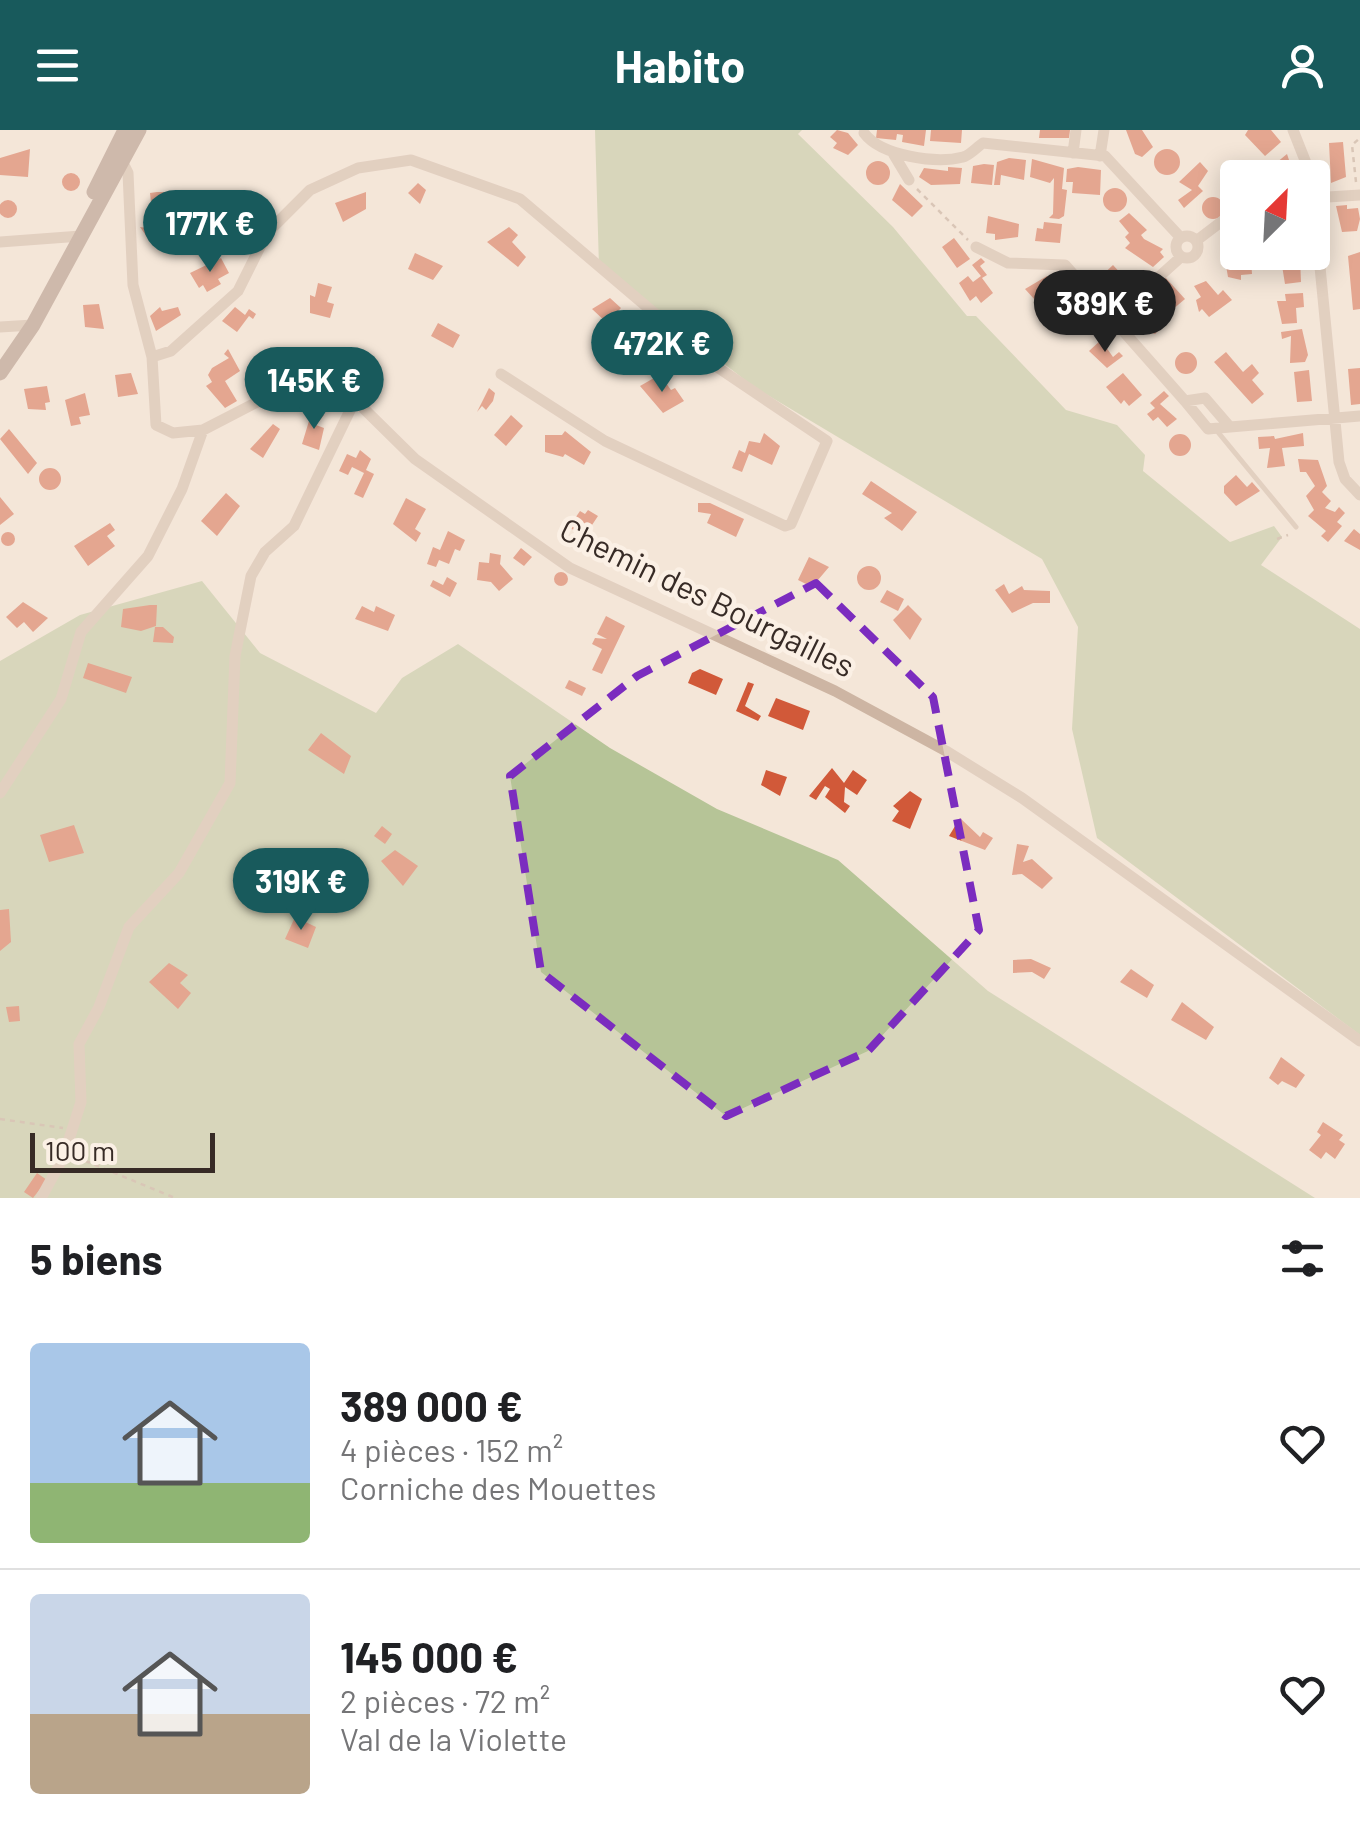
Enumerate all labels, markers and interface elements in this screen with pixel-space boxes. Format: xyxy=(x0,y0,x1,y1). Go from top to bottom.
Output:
icon: menu xyxy=(30,38,85,93)
text: Habito xyxy=(615,38,745,92)
icon: person xyxy=(1275,38,1330,93)
north arrow xyxy=(1220,160,1330,270)
map controls xyxy=(1220,160,1330,270)
pin: 177K € xyxy=(129,190,291,275)
text: 177K € xyxy=(165,203,255,241)
pin: 389K € xyxy=(1024,270,1186,355)
text: 389K € xyxy=(1056,283,1154,321)
pin: 472K € xyxy=(581,310,743,395)
text: 472K € xyxy=(613,323,711,361)
pin: 145K € xyxy=(233,347,395,432)
text: 145K € xyxy=(267,360,361,398)
street label: Chemin des Bourgailles xyxy=(555,508,861,684)
pin: 319K € xyxy=(220,848,382,933)
text: 319K € xyxy=(255,861,347,899)
scale bar xyxy=(30,1128,215,1172)
text: 100 m xyxy=(45,1133,115,1167)
icon: filters xyxy=(1275,1231,1330,1286)
text: 5 biens xyxy=(30,1233,163,1283)
text: 389 000 € xyxy=(340,1380,523,1430)
icon: home xyxy=(110,1383,230,1503)
icon: heart xyxy=(1275,1416,1330,1471)
text: 4 pièces · 152 m² xyxy=(340,1430,563,1468)
text: Corniche des Mouettes xyxy=(340,1468,656,1506)
text: 145 000 € xyxy=(340,1631,518,1681)
icon: home xyxy=(110,1634,230,1754)
icon: heart xyxy=(1275,1667,1330,1722)
text: 2 pièces · 72 m² xyxy=(340,1681,550,1719)
text: Val de la Violette xyxy=(340,1719,567,1757)

